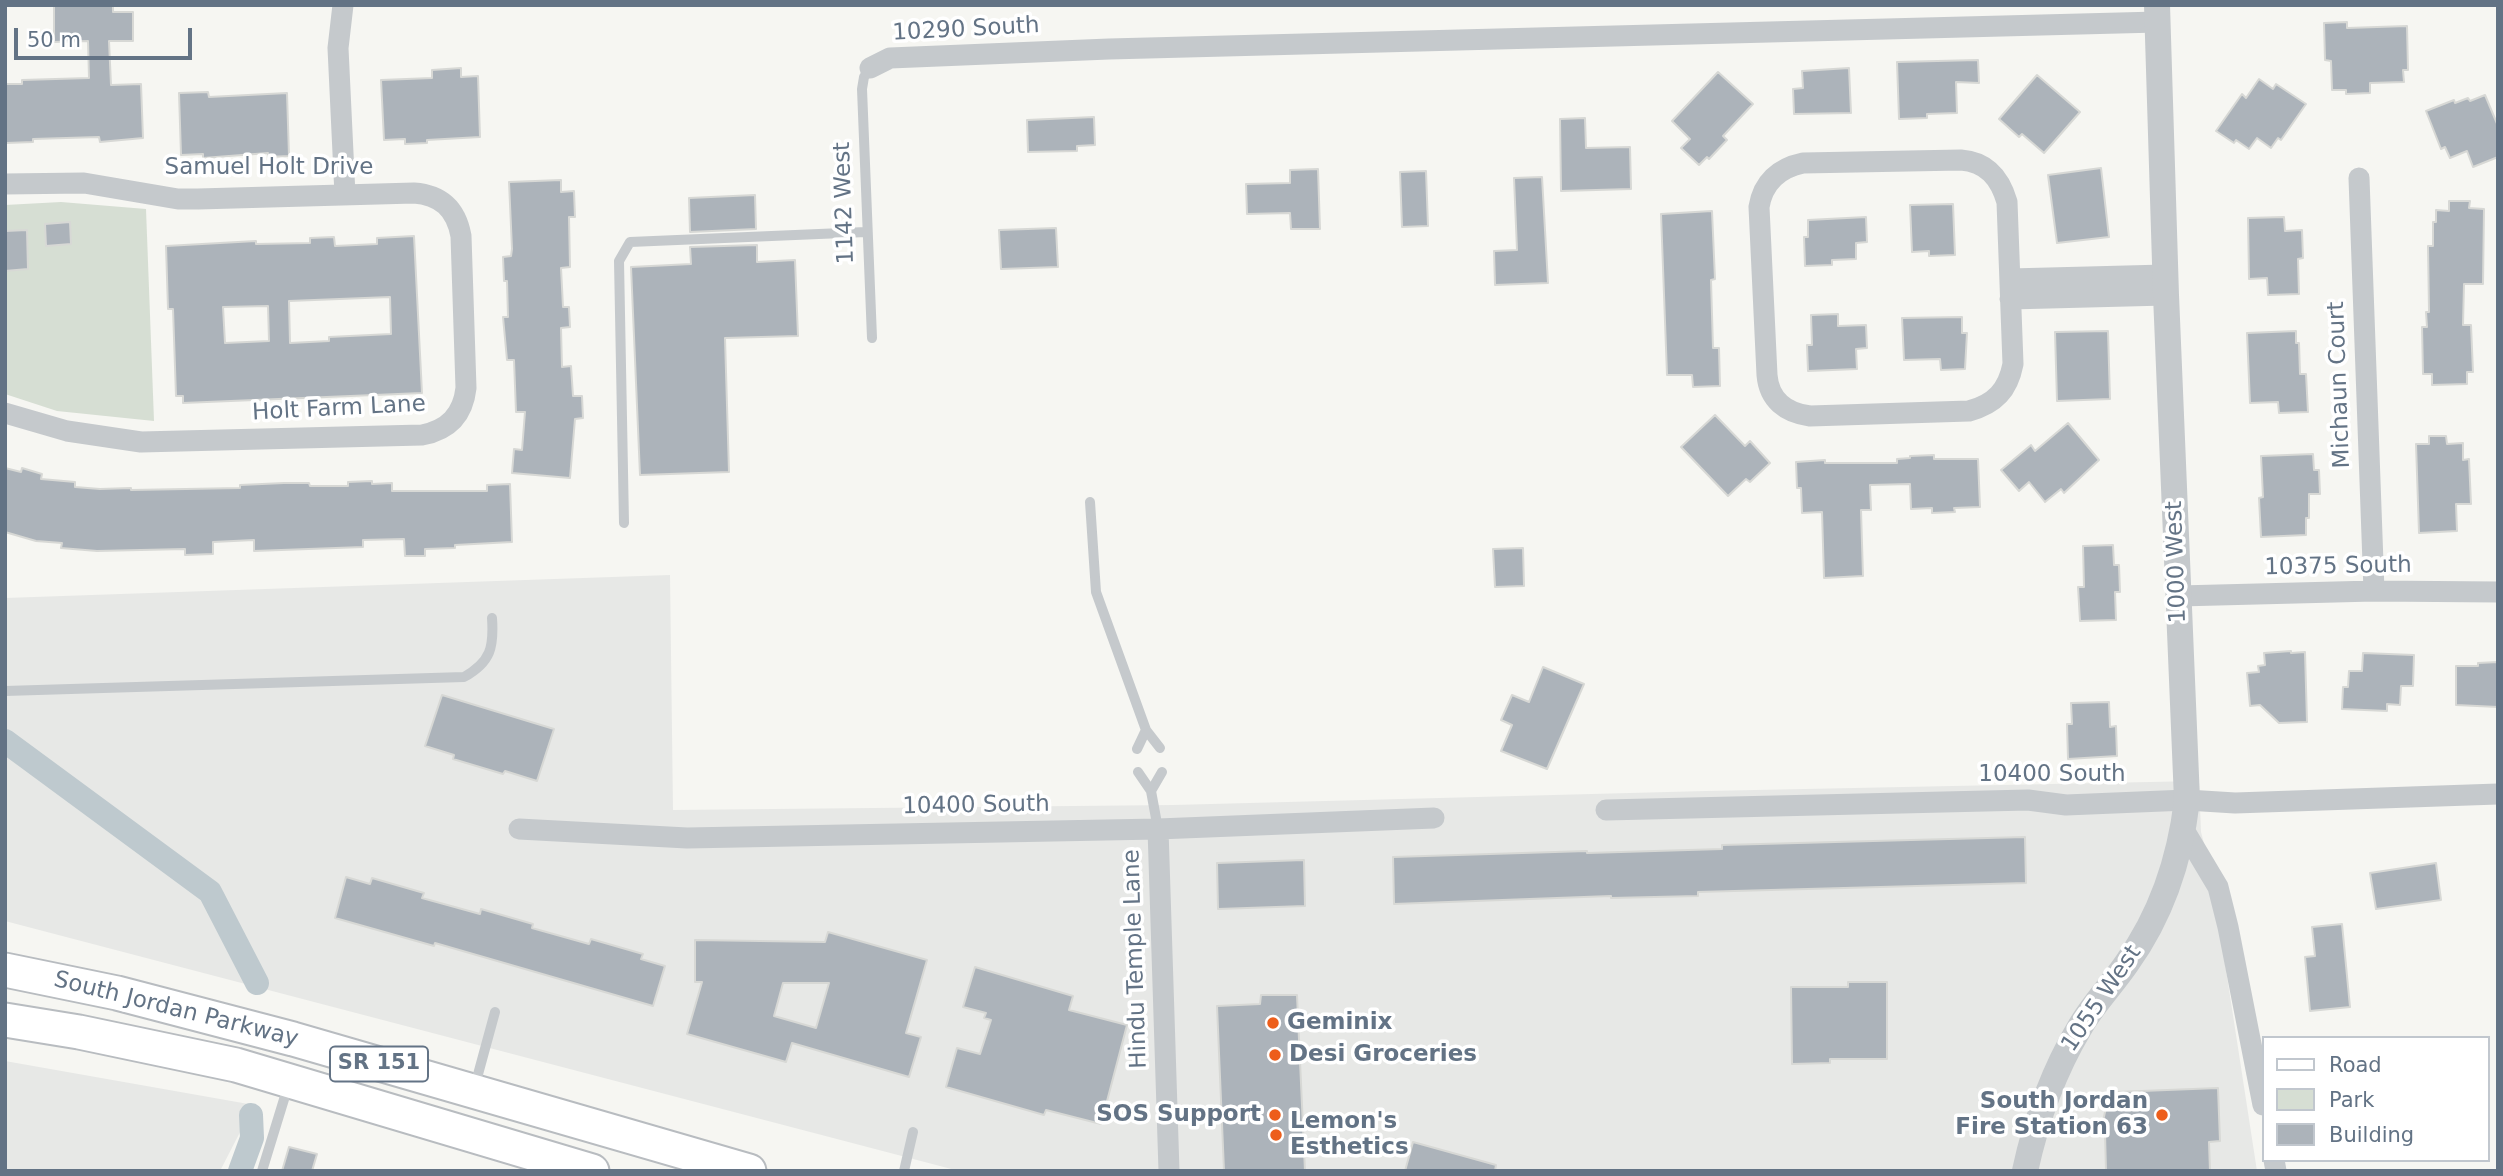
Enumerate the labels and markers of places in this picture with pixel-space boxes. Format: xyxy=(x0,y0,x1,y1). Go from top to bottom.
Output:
place label: Geminix xyxy=(1287,1009,1392,1037)
marker: Geminix xyxy=(1265,1015,1281,1031)
place label: Desi Groceries xyxy=(1289,1041,1477,1069)
marker: Desi Groceries xyxy=(1267,1047,1283,1063)
place label: South Jordan Fire Station 63 xyxy=(1955,1088,2148,1142)
place label: SOS Support xyxy=(1096,1101,1261,1129)
marker: SOS Support xyxy=(1267,1107,1283,1123)
marker: South Jordan Fire Station 63 xyxy=(2154,1107,2170,1123)
place label: Lemon's Esthetics xyxy=(1290,1108,1409,1162)
marker: Lemon's Esthetics xyxy=(1268,1127,1284,1143)

